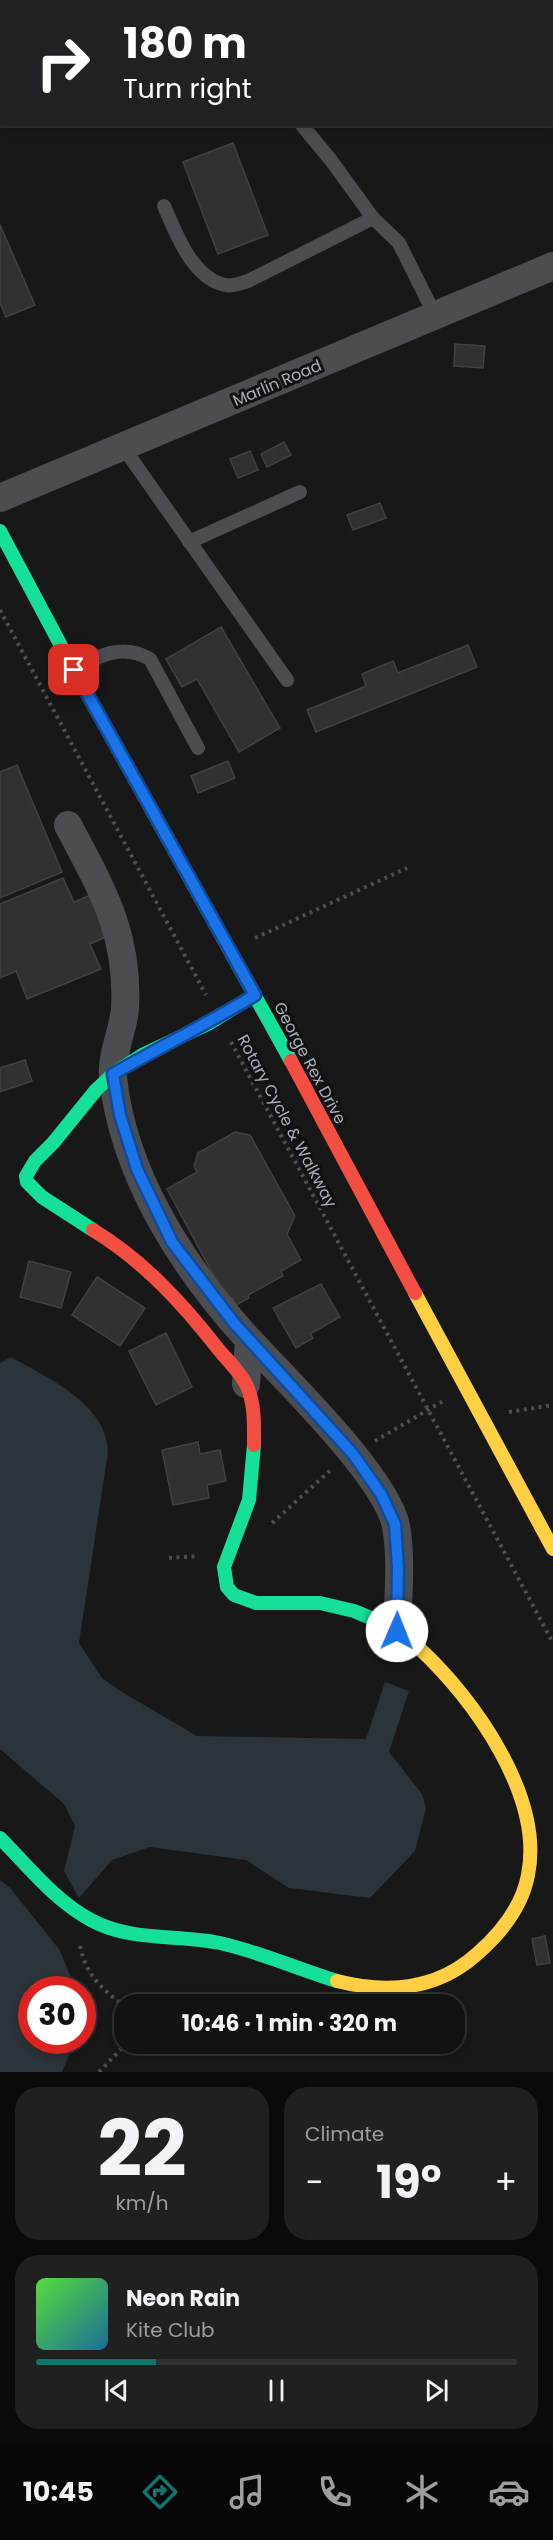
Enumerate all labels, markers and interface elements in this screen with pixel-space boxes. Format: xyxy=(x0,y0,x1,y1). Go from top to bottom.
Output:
text: 180 m xyxy=(123,14,247,73)
icon: right xyxy=(24,24,102,102)
text: Turn right xyxy=(123,70,252,107)
street label: Marlin Road xyxy=(229,354,325,412)
pin xyxy=(48,644,99,695)
icon: arrive xyxy=(57,653,90,686)
street label: George Rex Drive xyxy=(268,998,352,1128)
street label: Rotary Cycle & Walkway xyxy=(232,1031,342,1211)
position arrow xyxy=(365,1599,429,1663)
speed limit sign: 30 xyxy=(18,1976,96,2054)
text: 10:46 · 1 min · 320 m xyxy=(182,2008,397,2039)
text: 22 xyxy=(97,2094,187,2203)
text: Climate xyxy=(305,2120,384,2148)
text: 19° xyxy=(376,2151,442,2214)
text: − xyxy=(305,2159,323,2206)
text: + xyxy=(494,2159,517,2206)
text: km/h xyxy=(115,2189,169,2217)
text: Neon Rain xyxy=(126,2283,240,2314)
text: Kite Club xyxy=(126,2316,215,2344)
icon: previous xyxy=(100,2374,133,2407)
icon: pause xyxy=(260,2374,293,2407)
icon: next xyxy=(420,2374,453,2407)
icon: directions xyxy=(139,2471,181,2513)
icon: music xyxy=(226,2471,268,2513)
icon: phone xyxy=(314,2471,356,2513)
icon: climate xyxy=(401,2471,443,2513)
icon: car xyxy=(488,2471,530,2513)
text: 10:45 xyxy=(23,2473,94,2510)

